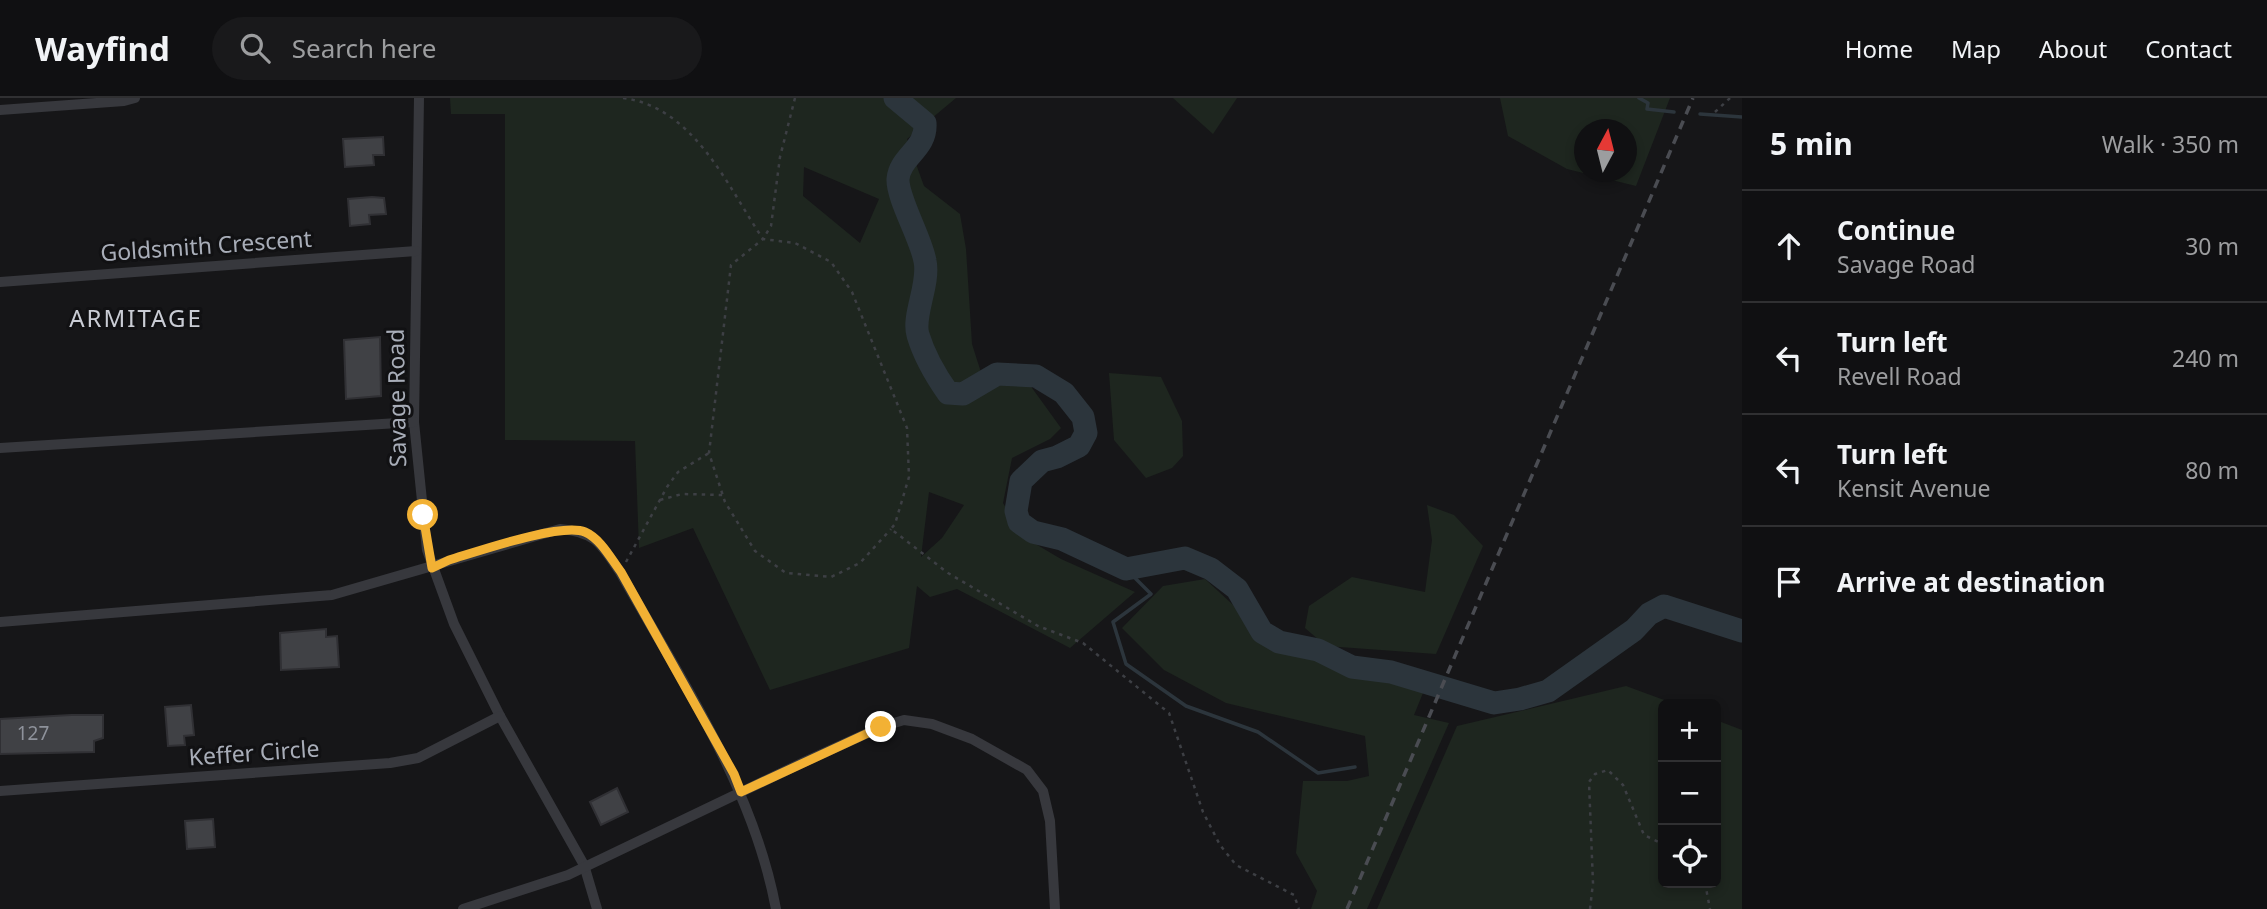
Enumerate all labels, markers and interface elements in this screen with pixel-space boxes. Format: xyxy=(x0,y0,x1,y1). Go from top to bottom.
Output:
search box xyxy=(212,17,702,80)
text: Wayfind xyxy=(35,26,170,71)
icon: search xyxy=(236,29,274,67)
text: Search here xyxy=(292,30,436,66)
text: Home xyxy=(1845,32,1913,65)
text: Map xyxy=(1951,32,2001,65)
text: About xyxy=(2039,32,2107,65)
text: Contact xyxy=(2145,32,2232,65)
north arrow xyxy=(1574,119,1637,182)
text: 5 min xyxy=(1770,123,1853,164)
text: Walk · 350 m xyxy=(2102,128,2239,160)
text: Continue xyxy=(1837,212,1955,248)
street label: Goldsmith Crescent xyxy=(99,222,313,268)
icon: ahead xyxy=(1770,227,1808,265)
text: 30 m xyxy=(2185,230,2239,262)
text: Savage Road xyxy=(1837,248,1975,280)
district label: ARMITAGE xyxy=(69,301,203,334)
text: Turn left xyxy=(1837,324,1948,360)
street label: Savage Road xyxy=(379,329,413,468)
icon: left xyxy=(1770,339,1808,377)
text: 240 m xyxy=(2172,342,2239,374)
text: Revell Road xyxy=(1837,360,1962,392)
text: Turn left xyxy=(1837,436,1948,472)
icon: left xyxy=(1770,451,1808,489)
text: 80 m xyxy=(2185,454,2239,486)
text: Kensit Avenue xyxy=(1837,472,1990,504)
route start xyxy=(407,499,438,530)
icon: arrive xyxy=(1770,563,1808,601)
text: Arrive at destination xyxy=(1837,564,2106,600)
map controls xyxy=(1658,699,1721,888)
button: + xyxy=(1658,699,1721,762)
route end xyxy=(865,711,896,742)
house number: 127 xyxy=(17,720,49,746)
street label: Keffer Circle xyxy=(187,731,320,773)
button: − xyxy=(1658,762,1721,825)
button: locate xyxy=(1658,825,1721,888)

